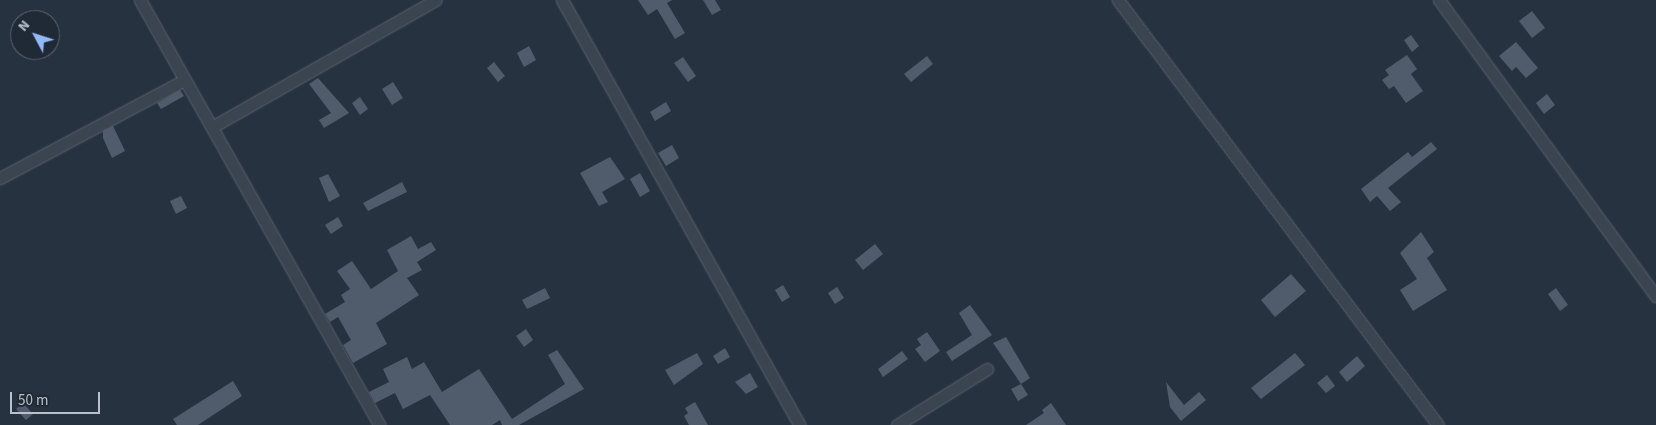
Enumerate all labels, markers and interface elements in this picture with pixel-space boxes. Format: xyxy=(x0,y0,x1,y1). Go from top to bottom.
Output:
north arrow xyxy=(10,10,60,60)
text: N xyxy=(14,16,35,36)
scale bar xyxy=(12,382,102,414)
text: 50 m xyxy=(18,390,48,411)

